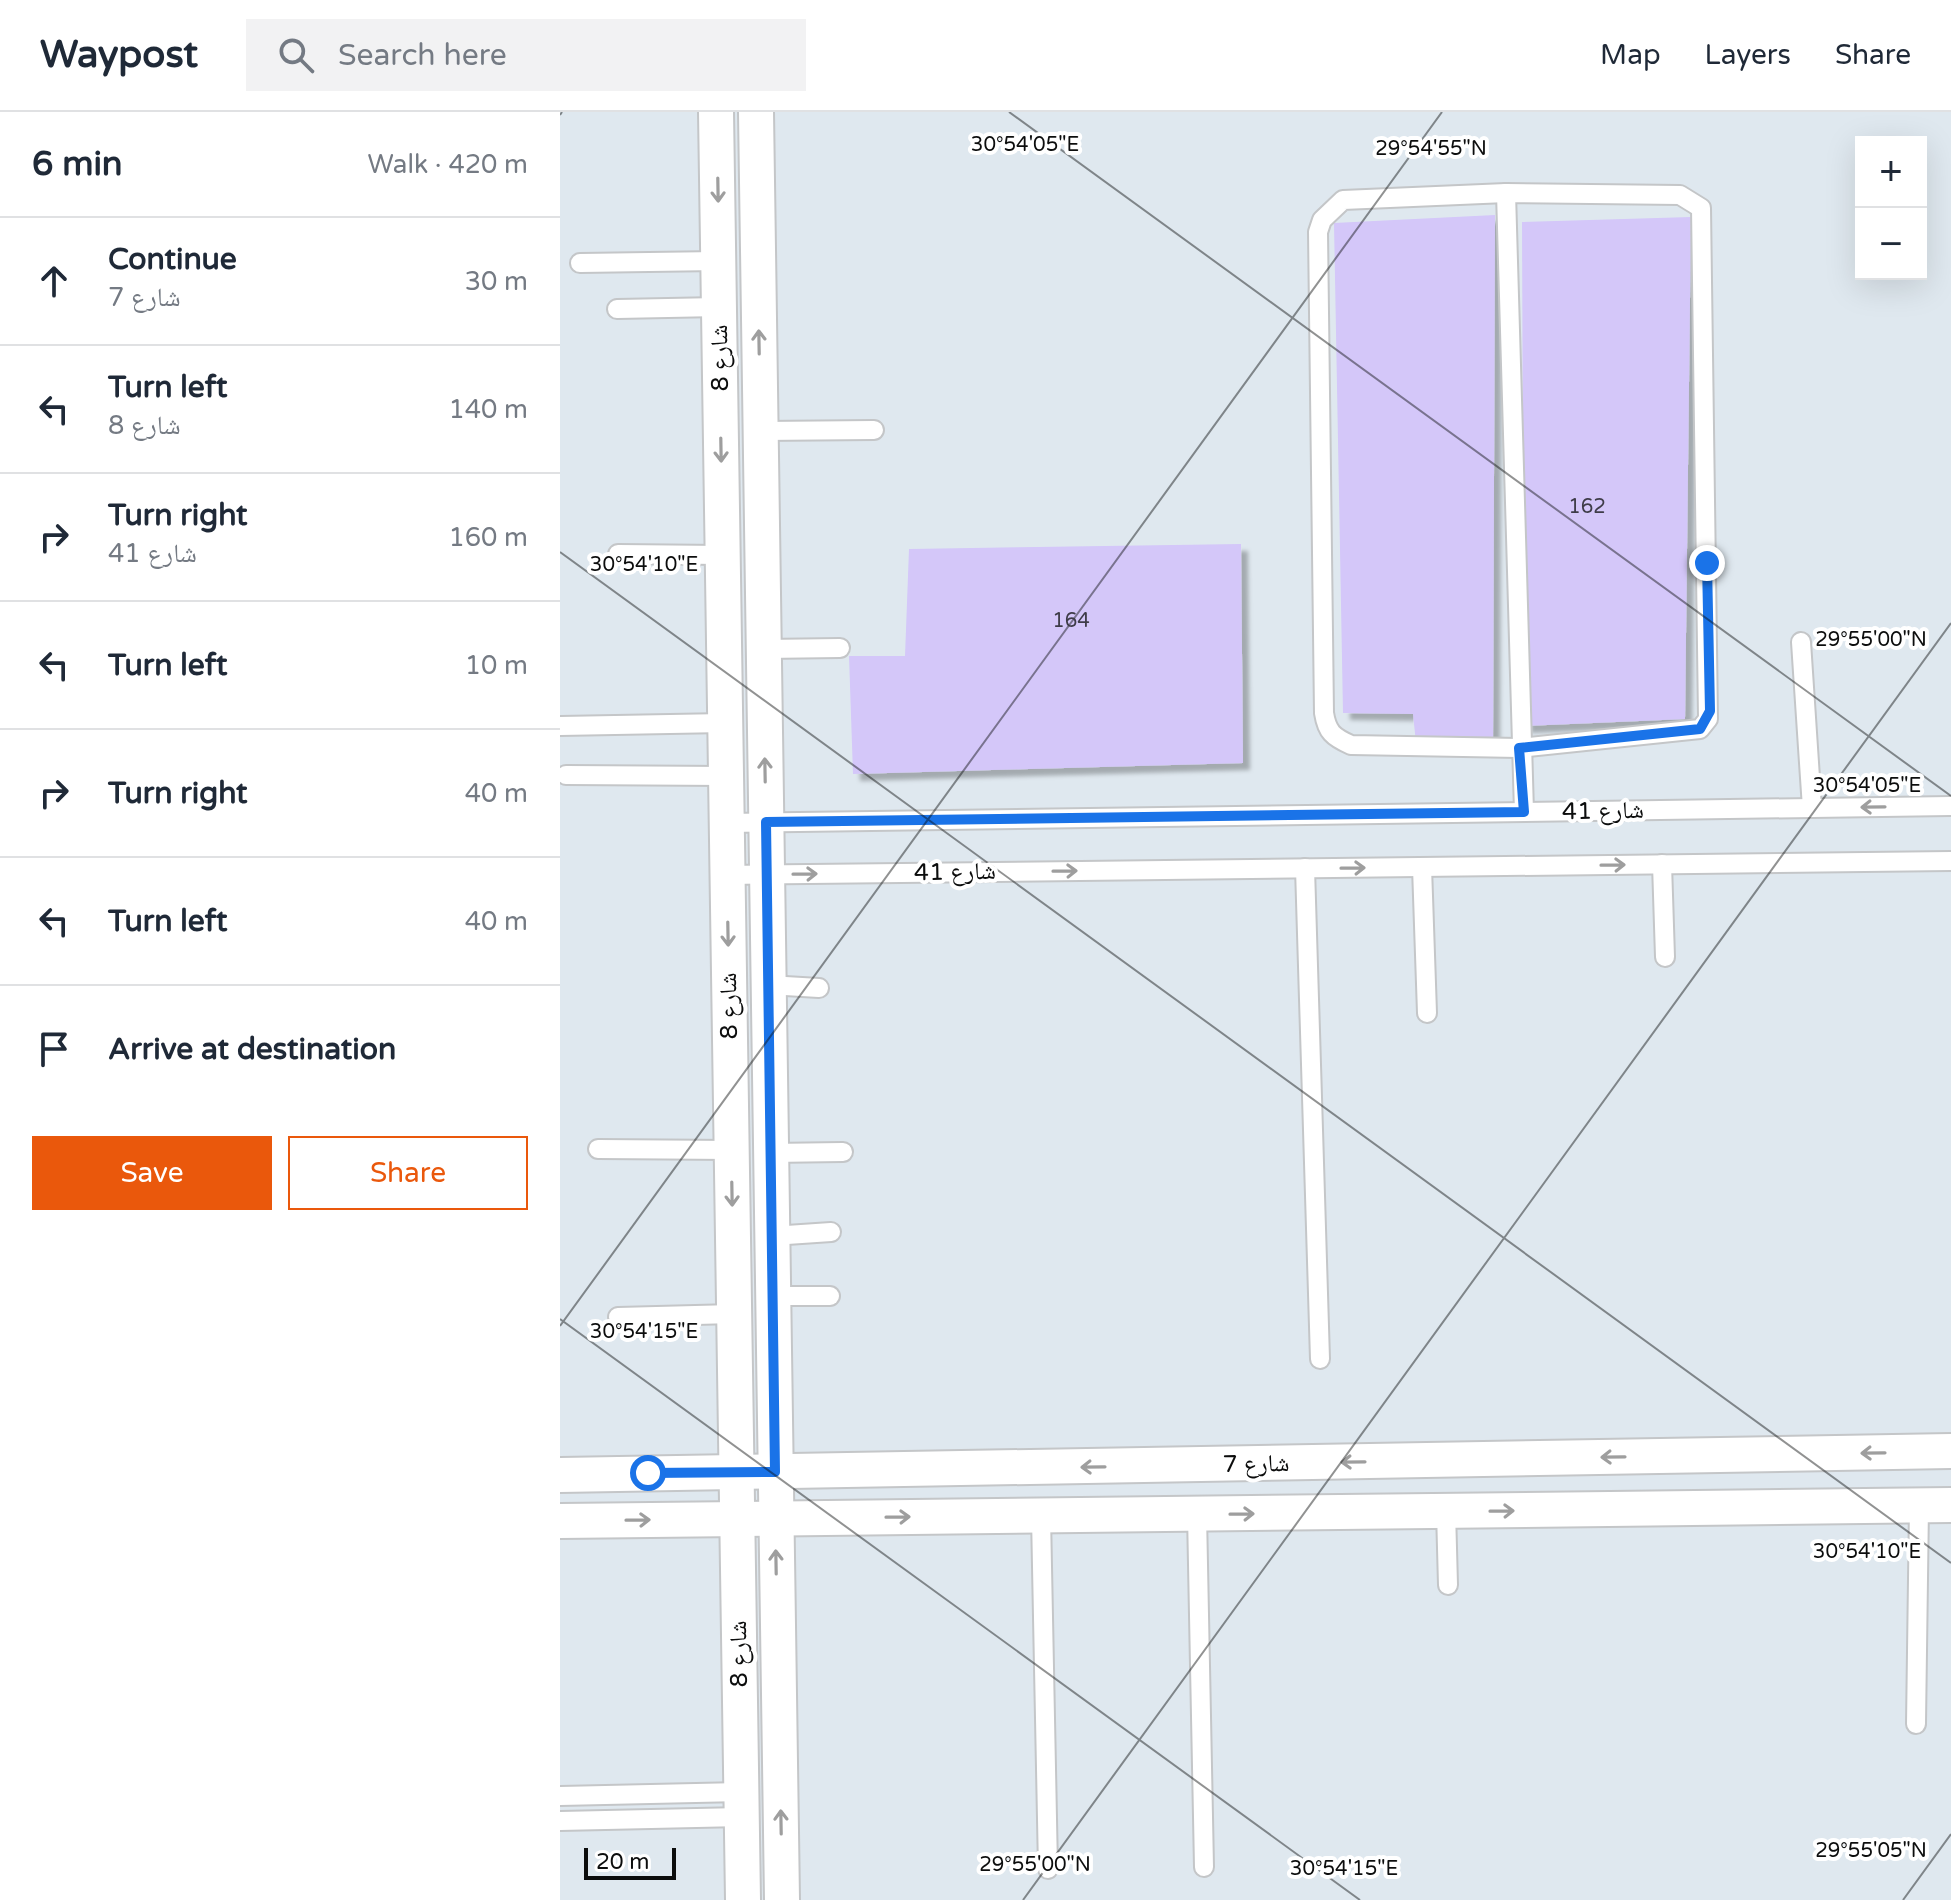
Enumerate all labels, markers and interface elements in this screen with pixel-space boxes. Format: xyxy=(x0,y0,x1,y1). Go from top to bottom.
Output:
search box xyxy=(246,19,806,91)
text: Waypost xyxy=(40,32,198,78)
icon: search xyxy=(274,33,318,77)
text: Search here xyxy=(338,37,507,74)
text: Map xyxy=(1600,38,1661,72)
text: Layers xyxy=(1705,38,1791,72)
text: Share xyxy=(1835,38,1911,72)
text: 30°54'05"E xyxy=(971,133,1079,157)
map controls xyxy=(1855,136,1927,280)
button: + xyxy=(1855,136,1927,208)
text: 29°54'55"N xyxy=(1375,137,1487,161)
text: 6 min xyxy=(32,144,123,185)
text: Walk · 420 m xyxy=(368,149,528,180)
one-way arrow xyxy=(710,176,725,203)
button: − xyxy=(1855,208,1927,280)
text: Continue xyxy=(108,241,237,278)
icon: ahead xyxy=(32,259,76,303)
text: 30 m xyxy=(465,266,528,297)
text: شارع 7 xyxy=(108,282,181,313)
street label: شارع 8 xyxy=(705,324,735,392)
one-way arrow xyxy=(751,329,767,356)
text: Turn left xyxy=(108,369,227,406)
icon: left xyxy=(32,387,76,431)
text: 140 m xyxy=(448,394,528,425)
text: شارع 8 xyxy=(108,410,181,441)
one-way arrow xyxy=(713,436,729,463)
house number: 162 xyxy=(1568,495,1606,519)
text: Turn right xyxy=(108,497,248,534)
icon: right xyxy=(32,515,76,559)
text: 160 m xyxy=(448,522,528,553)
text: شارع 41 xyxy=(108,538,197,569)
route end xyxy=(1689,545,1725,581)
text: 30°54'10"E xyxy=(590,553,698,577)
house number: 164 xyxy=(1052,609,1090,633)
text: 29°55'00"N xyxy=(1815,628,1927,652)
icon: left xyxy=(32,643,76,687)
text: Turn left xyxy=(108,647,227,684)
text: 10 m xyxy=(465,650,528,681)
one-way arrow xyxy=(757,757,773,784)
icon: right xyxy=(32,771,76,815)
text: 30°54'05"E xyxy=(1813,774,1921,798)
text: Turn right xyxy=(108,775,248,812)
text: 40 m xyxy=(465,778,528,809)
street label: شارع 41 xyxy=(1562,796,1644,826)
one-way arrow xyxy=(1860,800,1887,815)
street label: شارع 41 xyxy=(914,857,996,887)
one-way arrow xyxy=(1599,857,1626,873)
one-way arrow xyxy=(1339,860,1366,876)
one-way arrow xyxy=(1051,863,1078,879)
one-way arrow xyxy=(791,866,818,882)
icon: left xyxy=(32,899,76,943)
text: Turn left xyxy=(108,903,227,940)
text: 40 m xyxy=(465,906,528,937)
one-way arrow xyxy=(720,920,736,947)
street label: شارع 8 xyxy=(714,972,744,1040)
icon: arrive xyxy=(32,1027,76,1071)
text: Arrive at destination xyxy=(108,1031,396,1068)
button: Save xyxy=(32,1136,272,1210)
button: Share xyxy=(288,1136,528,1210)
one-way arrow xyxy=(724,1180,740,1207)
text: 30°54'15"E xyxy=(590,1320,698,1344)
one-way arrow xyxy=(1860,1445,1887,1460)
street label: شارع 7 xyxy=(1222,1449,1290,1479)
one-way arrow xyxy=(1600,1449,1627,1465)
route start xyxy=(630,1455,666,1491)
one-way arrow xyxy=(1340,1455,1367,1470)
one-way arrow xyxy=(1080,1460,1107,1475)
one-way arrow xyxy=(1488,1503,1515,1518)
one-way arrow xyxy=(1228,1506,1255,1522)
one-way arrow xyxy=(884,1510,911,1525)
one-way arrow xyxy=(624,1513,651,1528)
text: 30°54'10"E xyxy=(1813,1540,1921,1564)
one-way arrow xyxy=(769,1549,784,1576)
street label: شارع 8 xyxy=(724,1620,754,1688)
one-way arrow xyxy=(773,1809,788,1836)
text: 29°55'05"N xyxy=(1815,1839,1927,1863)
scale bar xyxy=(584,1844,676,1880)
text: 20 m xyxy=(596,1849,650,1875)
text: 29°55'00"N xyxy=(979,1853,1091,1877)
text: 30°54'15"E xyxy=(1290,1857,1398,1881)

